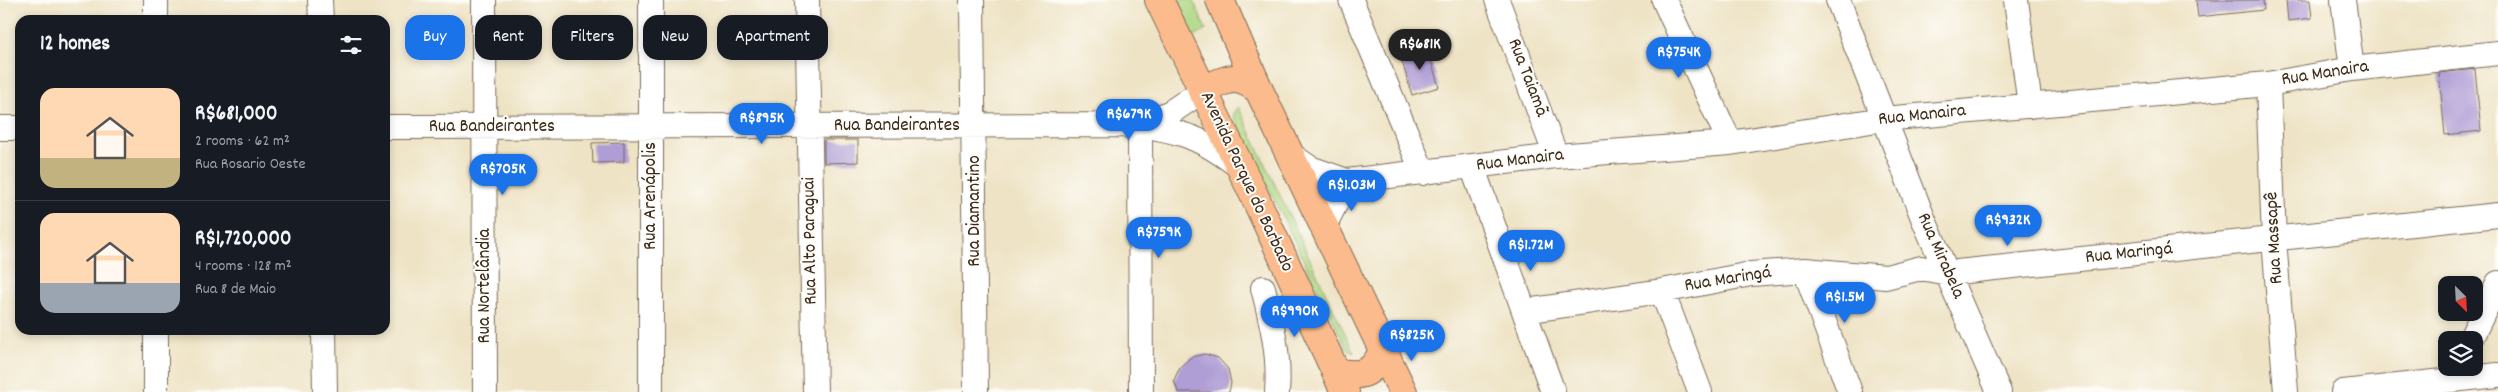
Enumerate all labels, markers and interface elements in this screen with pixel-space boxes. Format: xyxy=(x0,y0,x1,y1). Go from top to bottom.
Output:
chip: Buy xyxy=(405,15,465,60)
chip: Rent xyxy=(475,15,542,60)
chip: Filters xyxy=(552,15,633,60)
chip: New xyxy=(643,15,707,60)
chip: Apartment xyxy=(717,15,828,60)
pin: R$681K xyxy=(1379,28,1461,71)
text: 12 homes xyxy=(40,30,110,60)
icon: filters xyxy=(337,31,365,59)
text: R$681K xyxy=(1399,33,1441,56)
street label: Rua Taiamã xyxy=(1500,35,1555,122)
pin: R$754K xyxy=(1638,36,1720,79)
text: R$754K xyxy=(1657,41,1701,64)
street label: Rua Manaira xyxy=(2279,54,2372,94)
street label: Avenida Parque do Barbado xyxy=(1192,87,1300,277)
pin: R$679K xyxy=(1088,98,1170,141)
street label: Rua Manaira xyxy=(1877,98,1968,134)
text: R$681,000 xyxy=(195,100,278,130)
pin: R$895K xyxy=(721,102,803,145)
text: R$679K xyxy=(1107,103,1151,126)
text: R$895K xyxy=(740,107,784,130)
icon: home xyxy=(80,108,140,168)
street label: Rua Bandeirantes xyxy=(834,113,960,140)
street label: Rua Bandeirantes xyxy=(429,114,555,141)
text: 2 rooms · 62 m² xyxy=(195,130,290,153)
street label: Rua Arenápolis xyxy=(638,142,665,250)
street label: Rua Manaira xyxy=(1475,142,1566,180)
text: Rua Rosario Oeste xyxy=(195,153,306,176)
pin: R$705K xyxy=(462,154,544,196)
street label: Rua Diamantino xyxy=(962,155,989,267)
text: R$705K xyxy=(480,158,526,181)
pin: R$1.03M xyxy=(1306,170,1398,212)
text: R$1.03M xyxy=(1328,174,1376,197)
street label: Rua Alto Paraguai xyxy=(796,176,826,305)
street label: Rua Massapê xyxy=(2259,191,2291,285)
pin: R$932K xyxy=(1967,204,2049,247)
street label: Rua Mirabela xyxy=(1909,209,1971,304)
text: R$932K xyxy=(1986,209,2030,232)
pin: R$759K xyxy=(1118,216,1200,259)
text: R$759K xyxy=(1137,221,1181,244)
text: R$1,720,000 xyxy=(195,225,291,255)
street label: Rua Nortelândia xyxy=(472,227,499,344)
pin: R$1.72M xyxy=(1485,230,1577,272)
icon: home xyxy=(80,233,140,293)
text: R$1.72M xyxy=(1509,234,1553,257)
street label: Rua Maringá xyxy=(2084,236,2175,272)
text: 4 rooms · 128 m² xyxy=(195,255,292,278)
street label: Rua Maringá xyxy=(1682,260,1774,300)
north arrow xyxy=(2438,276,2482,321)
map controls xyxy=(2438,276,2483,376)
text: Rua 8 de Maio xyxy=(195,278,276,301)
pin: R$1.5M xyxy=(1804,282,1886,324)
text: R$1.5M xyxy=(1826,286,1864,309)
pin: R$990K xyxy=(1254,296,1336,338)
text: R$990K xyxy=(1272,300,1318,323)
pin: R$825K xyxy=(1371,320,1453,362)
text: R$825K xyxy=(1390,324,1434,347)
button: layers xyxy=(2438,331,2483,376)

